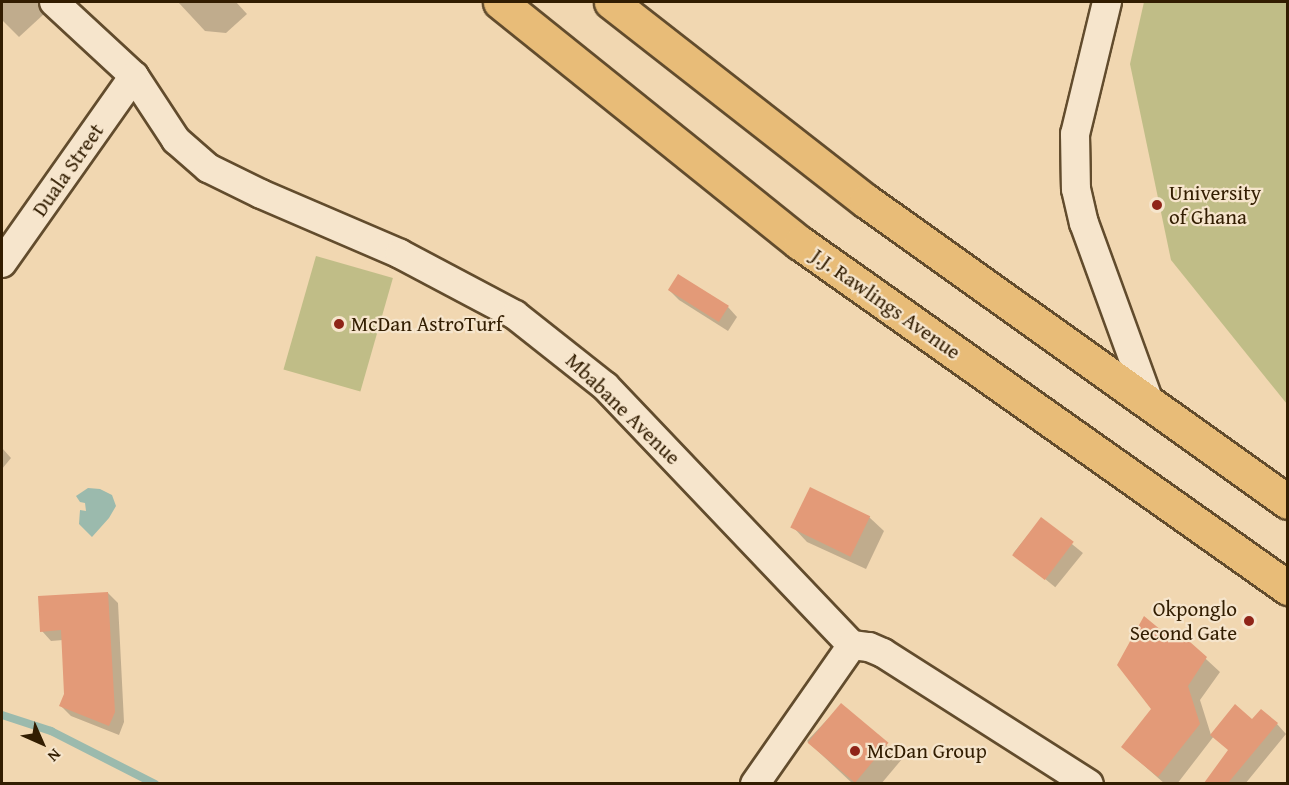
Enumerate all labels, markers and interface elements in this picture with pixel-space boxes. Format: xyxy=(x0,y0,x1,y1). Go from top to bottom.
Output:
street label: Duala Street xyxy=(27,119,109,221)
place label: University of Ghana xyxy=(1169,180,1261,230)
marker: University of Ghana xyxy=(1150,198,1164,212)
street label: J.J. Rawlings Avenue xyxy=(807,243,965,365)
place label: McDan AstroTurf xyxy=(351,311,503,337)
marker: McDan AstroTurf xyxy=(332,317,346,331)
street label: Mbabane Avenue xyxy=(560,348,686,470)
place label: Okponglo Second Gate xyxy=(1130,596,1237,646)
marker: Okponglo Second Gate xyxy=(1242,614,1256,628)
north arrow xyxy=(12,713,72,773)
place label: McDan Group xyxy=(867,738,987,764)
text: N xyxy=(42,743,67,768)
marker: McDan Group xyxy=(848,744,862,758)

